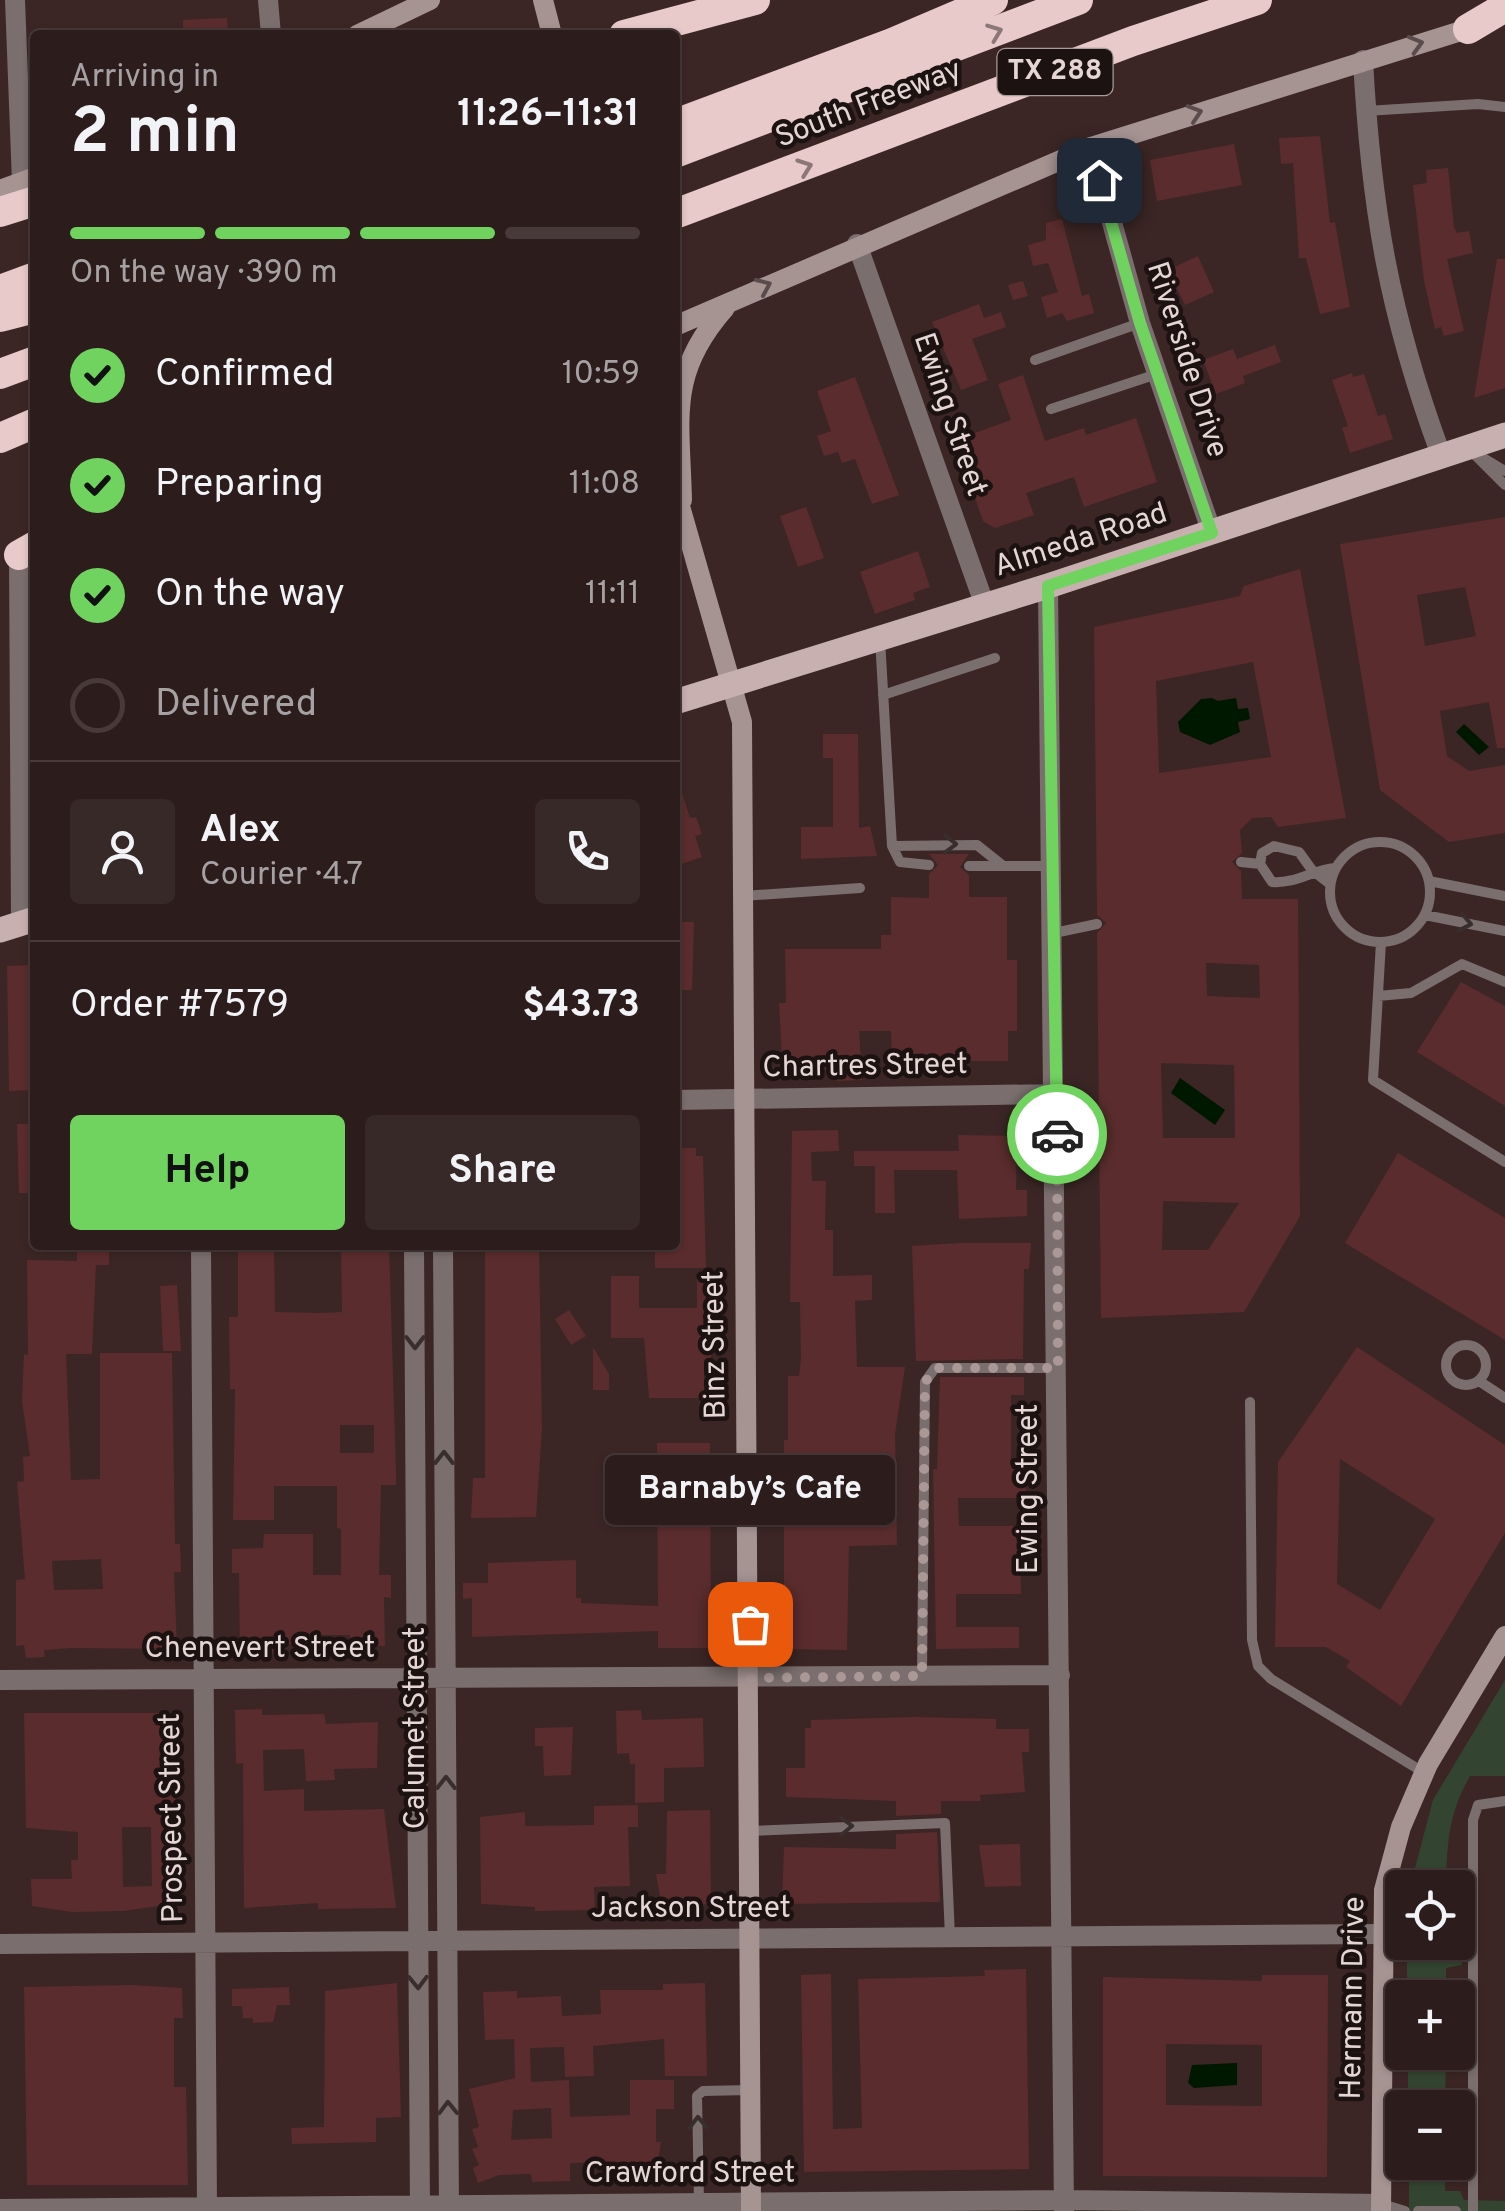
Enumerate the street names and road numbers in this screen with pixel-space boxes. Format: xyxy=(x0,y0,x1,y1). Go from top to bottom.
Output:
road number: TX 288 xyxy=(998,49,1112,95)
street label: South Freeway xyxy=(771,53,967,157)
street label: Riverside Drive xyxy=(1137,258,1235,462)
street label: Ewing Street xyxy=(904,328,994,502)
street label: Almeda Road xyxy=(990,496,1172,586)
street label: Chartres Street xyxy=(762,1047,968,1087)
street label: Binz Street xyxy=(696,1270,736,1420)
street label: Ewing Street xyxy=(1011,1404,1048,1574)
street label: Calumet Street xyxy=(398,1627,435,1829)
street label: Chenevert Street xyxy=(145,1631,375,1668)
street label: Prospect Street xyxy=(153,1713,193,1923)
street label: Jackson Street xyxy=(591,1891,791,1928)
street label: Hermann Drive xyxy=(1334,1896,1374,2100)
street label: Crawford Street xyxy=(585,2156,795,2193)

